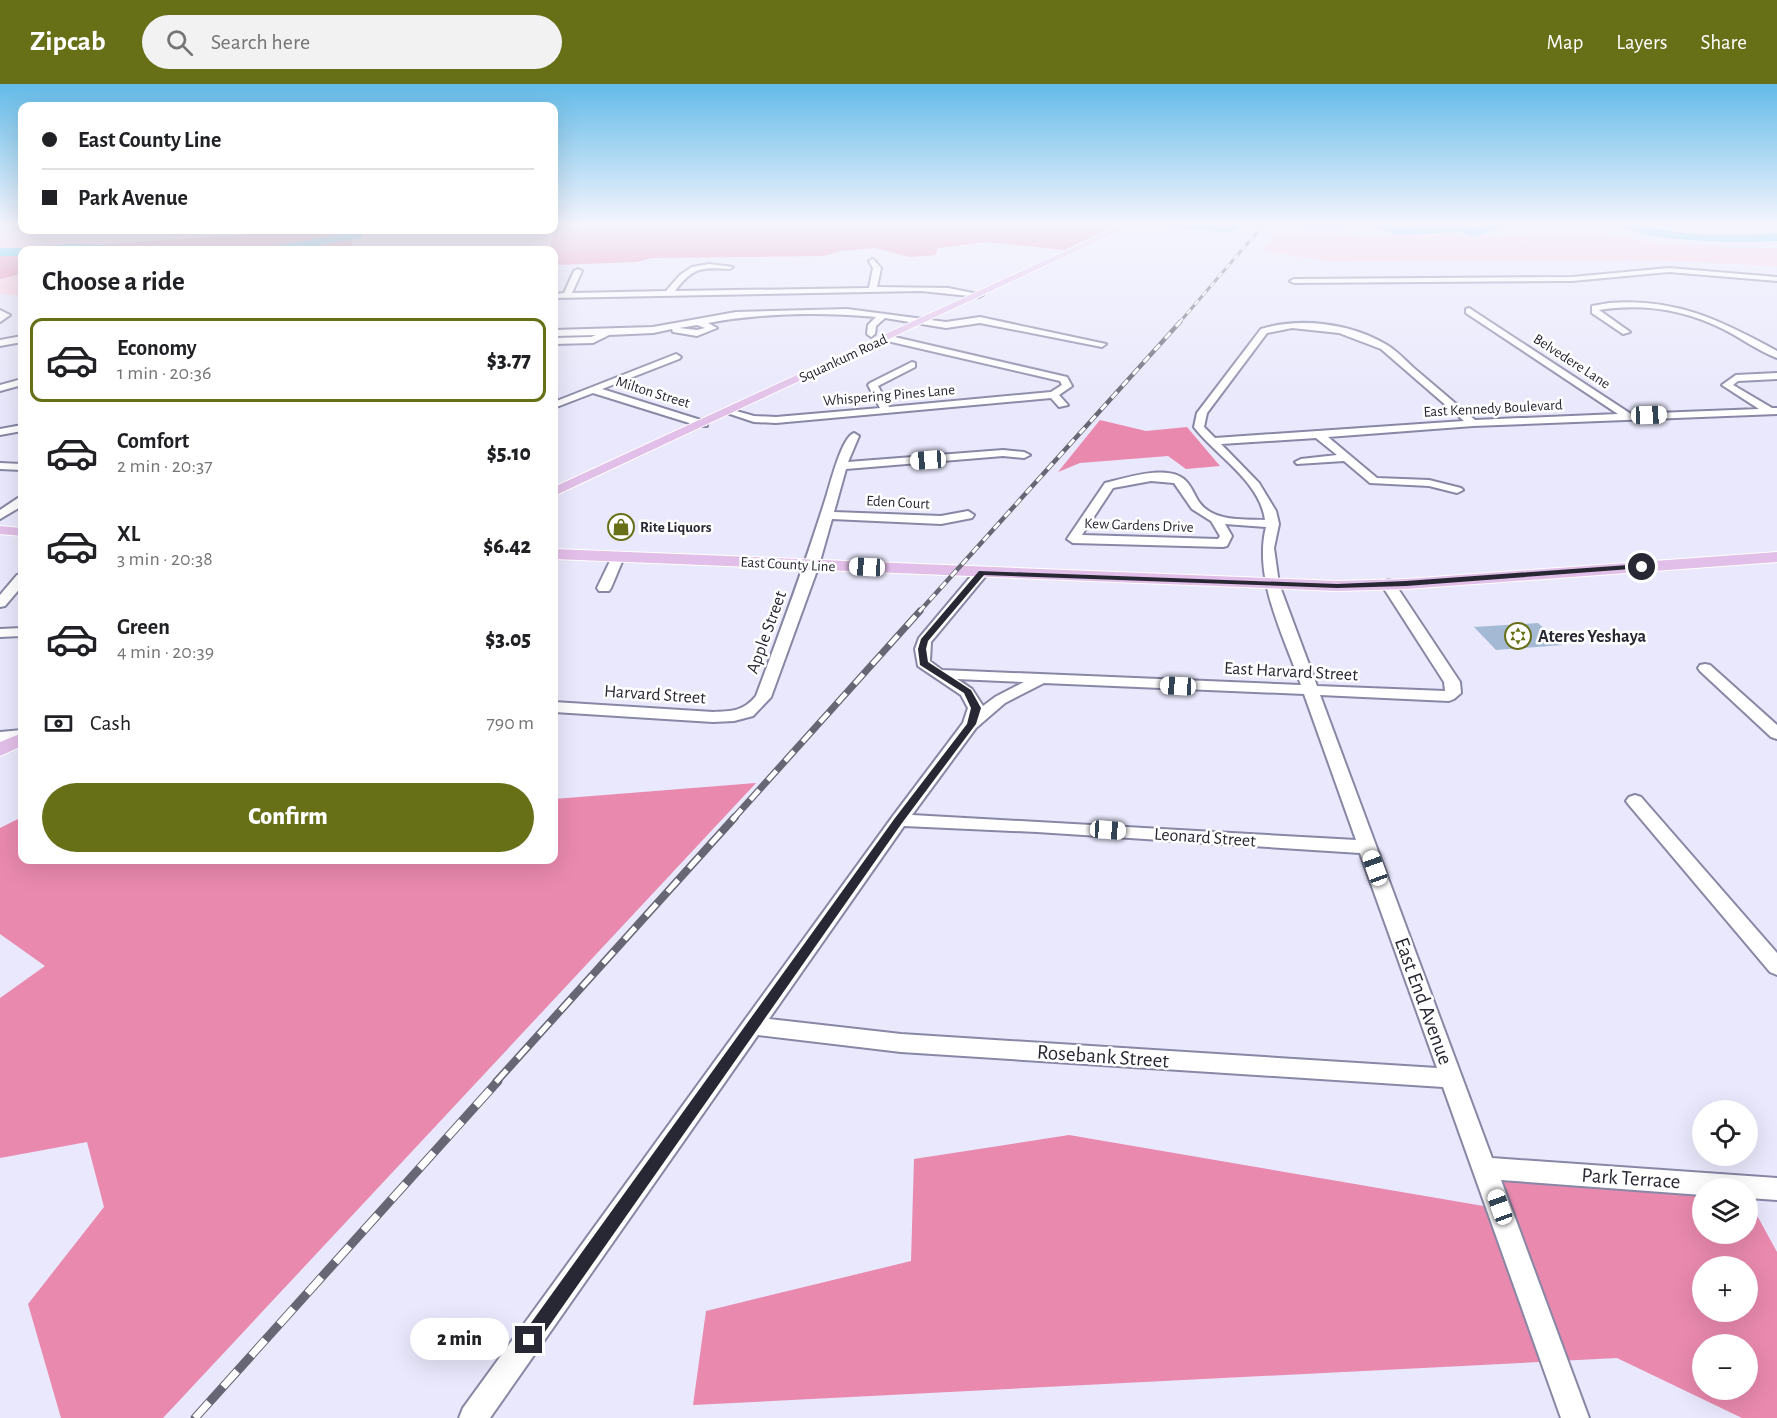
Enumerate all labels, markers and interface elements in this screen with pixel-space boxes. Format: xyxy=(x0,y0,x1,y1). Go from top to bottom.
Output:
search box xyxy=(142,15,562,69)
icon: search xyxy=(163,26,196,59)
text: Zipcab xyxy=(30,28,106,56)
text: Search here xyxy=(211,31,310,53)
text: Map xyxy=(1547,32,1583,53)
text: Layers xyxy=(1616,32,1667,53)
text: Share xyxy=(1700,32,1747,53)
text: East County Line xyxy=(78,129,221,151)
text: Park Avenue xyxy=(78,187,188,209)
text: Choose a ride xyxy=(42,268,185,295)
street label: Squankum Road xyxy=(797,331,890,385)
street label: Belvedere Lane xyxy=(1531,331,1613,392)
icon: car xyxy=(45,333,99,387)
text: Economy xyxy=(117,337,197,359)
text: $3.77 xyxy=(487,349,531,371)
text: 1 min · 20:36 xyxy=(117,363,211,383)
street label: Milton Street xyxy=(614,374,692,411)
street label: Whispering Pines Lane xyxy=(822,382,956,409)
street label: East Kennedy Boulevard xyxy=(1423,397,1563,420)
car xyxy=(1631,405,1667,425)
icon: car xyxy=(45,426,99,480)
text: Comfort xyxy=(117,430,189,452)
text: $5.10 xyxy=(487,442,531,464)
car xyxy=(909,450,947,470)
text: 2 min · 20:37 xyxy=(117,456,213,476)
street label: Eden Court xyxy=(866,493,930,512)
shop icon: Rite Liquors xyxy=(606,512,636,542)
street label: Kew Gardens Drive xyxy=(1084,516,1194,535)
icon: car xyxy=(45,519,99,573)
place label: Rite Liquors xyxy=(640,520,712,535)
text: XL xyxy=(117,523,140,545)
text: $6.42 xyxy=(483,535,531,557)
text: 3 min · 20:38 xyxy=(117,549,213,569)
route start xyxy=(1628,553,1655,580)
street label: East County Line xyxy=(740,555,836,574)
car xyxy=(849,557,885,577)
street label: Apple Street xyxy=(744,588,790,676)
icon: car xyxy=(45,612,99,666)
text: Green xyxy=(117,616,170,638)
synagogue icon: Ateres Yeshaya xyxy=(1503,621,1533,651)
text: $3.05 xyxy=(485,628,531,650)
place label: Ateres Yeshaya xyxy=(1538,628,1646,646)
text: 4 min · 20:39 xyxy=(117,642,214,662)
street label: East Harvard Street xyxy=(1224,660,1359,685)
car xyxy=(1160,676,1196,696)
street label: Harvard Street xyxy=(603,682,707,708)
icon: cash xyxy=(42,707,75,740)
text: Cash xyxy=(90,712,131,734)
text: 790 m xyxy=(486,713,534,733)
button: Confirm xyxy=(42,783,534,852)
car xyxy=(1089,820,1127,840)
street label: Leonard Street xyxy=(1153,825,1257,851)
car xyxy=(1360,848,1390,888)
street label: East End Avenue xyxy=(1391,935,1456,1068)
street label: Rosebank Street xyxy=(1036,1041,1170,1072)
map controls xyxy=(1692,1100,1758,1400)
button: locate xyxy=(1692,1100,1758,1166)
street label: Park Terrace xyxy=(1581,1165,1681,1192)
button: layers xyxy=(1692,1178,1758,1244)
car xyxy=(1485,1187,1515,1227)
button: + xyxy=(1692,1256,1758,1322)
callout: 2 min xyxy=(409,1319,508,1361)
route end xyxy=(515,1326,542,1353)
text: 2 min xyxy=(437,1329,482,1349)
button: − xyxy=(1692,1334,1758,1400)

